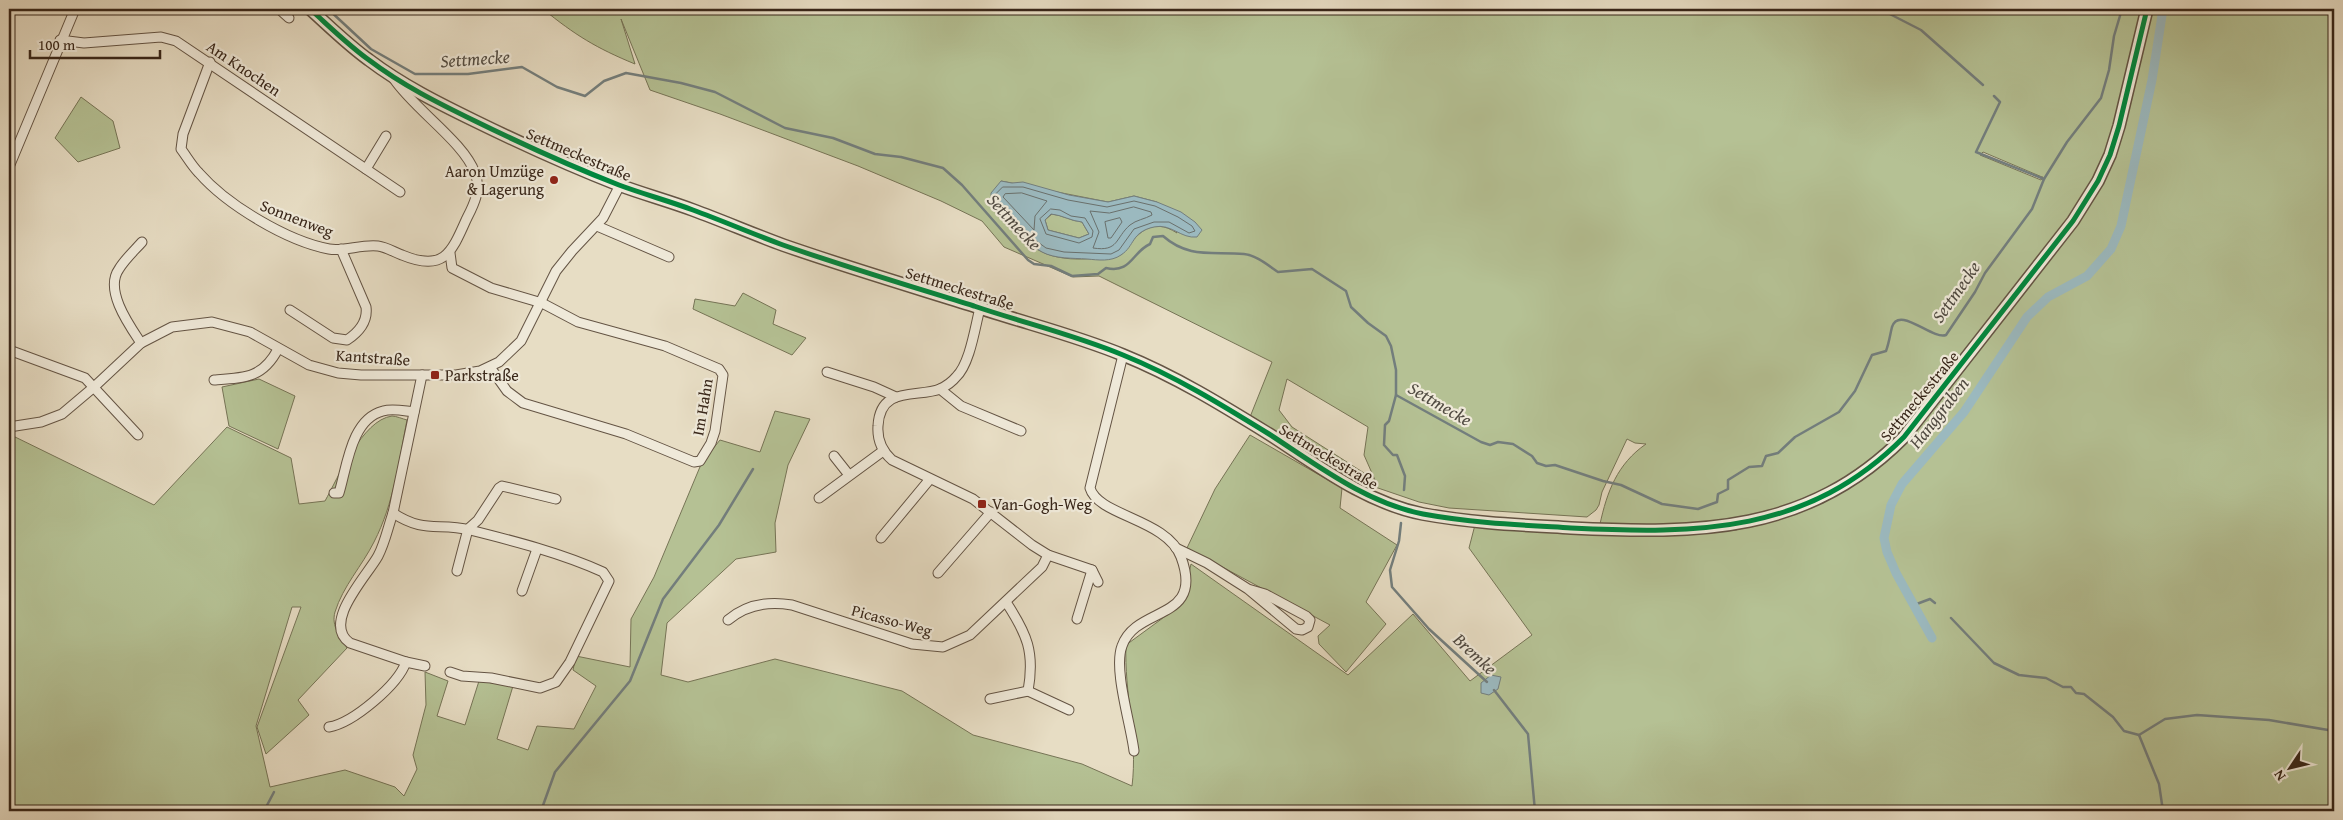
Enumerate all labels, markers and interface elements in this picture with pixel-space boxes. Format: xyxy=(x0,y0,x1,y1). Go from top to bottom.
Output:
scale bar xyxy=(30,28,160,60)
text: 100 m xyxy=(38,34,76,55)
street label: Am Knochen xyxy=(202,34,286,102)
water label: Settmecke xyxy=(439,43,511,74)
street label: Settmeckestraße xyxy=(523,121,635,187)
place label: Aaron Umzüge & Lagerung xyxy=(445,159,544,201)
marker: Aaron Umzüge & Lagerung xyxy=(548,174,560,186)
water label: Settmecke xyxy=(981,187,1048,256)
street label: Sonnenweg xyxy=(257,193,337,243)
water label: Settmecke xyxy=(1925,255,1987,328)
street label: Settmeckestraße xyxy=(903,260,1017,316)
street label: Kantstraße xyxy=(335,342,411,372)
street label: Settmeckestraße xyxy=(1874,345,1964,447)
place label: Parkstraße xyxy=(445,363,519,387)
marker: Parkstraße xyxy=(429,369,441,381)
water label: Hanggraben xyxy=(1901,371,1975,455)
water label: Settmecke xyxy=(1403,374,1477,433)
street label: Im Hahn xyxy=(685,377,719,437)
street label: Settmeckestraße xyxy=(1275,417,1383,495)
place label: Van-Gogh-Weg xyxy=(992,492,1092,516)
marker: Van-Gogh-Weg xyxy=(976,498,988,510)
street label: Picasso-Weg xyxy=(849,598,935,642)
water label: Bremke xyxy=(1447,626,1503,681)
north arrow xyxy=(2266,742,2316,792)
text: N xyxy=(2268,765,2290,785)

